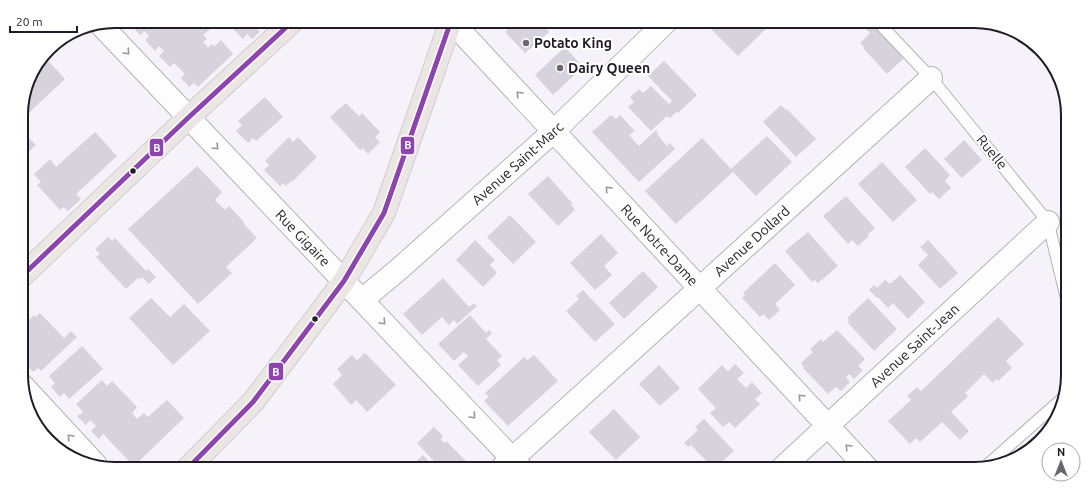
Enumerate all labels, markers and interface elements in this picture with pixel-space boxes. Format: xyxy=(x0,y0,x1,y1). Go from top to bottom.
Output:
scale bar xyxy=(10,8,77,34)
text: 20 m xyxy=(16,15,43,28)
place label: Potato King xyxy=(534,35,612,51)
marker: Potato King xyxy=(521,38,531,48)
one-way arrow xyxy=(122,47,130,55)
place label: Dairy Queen xyxy=(568,60,650,76)
marker: Dairy Queen xyxy=(555,63,565,73)
one-way arrow xyxy=(516,91,524,99)
street label: Avenue Saint-Marc xyxy=(469,118,567,208)
street label: Ruelle xyxy=(973,132,1011,172)
line badge: B xyxy=(400,136,415,155)
line badge: B xyxy=(149,138,164,157)
text: B xyxy=(404,139,412,151)
text: B xyxy=(153,142,161,154)
one-way arrow xyxy=(212,142,219,149)
unlabelled marker xyxy=(128,166,138,176)
one-way arrow xyxy=(605,186,612,194)
street label: Rue Notre-Dame xyxy=(618,201,701,289)
street label: Avenue Dollard xyxy=(711,203,793,279)
street label: Rue Gigaire xyxy=(272,206,334,270)
street label: Avenue Saint-Jean xyxy=(867,300,962,390)
unlabelled marker xyxy=(310,314,320,324)
one-way arrow xyxy=(378,317,386,325)
line badge: B xyxy=(268,362,284,381)
text: B xyxy=(272,366,280,378)
one-way arrow xyxy=(798,394,806,402)
one-way arrow xyxy=(468,411,475,419)
one-way arrow xyxy=(67,434,75,442)
north arrow xyxy=(1041,442,1081,482)
one-way arrow xyxy=(845,444,853,452)
text: N xyxy=(1057,446,1065,458)

